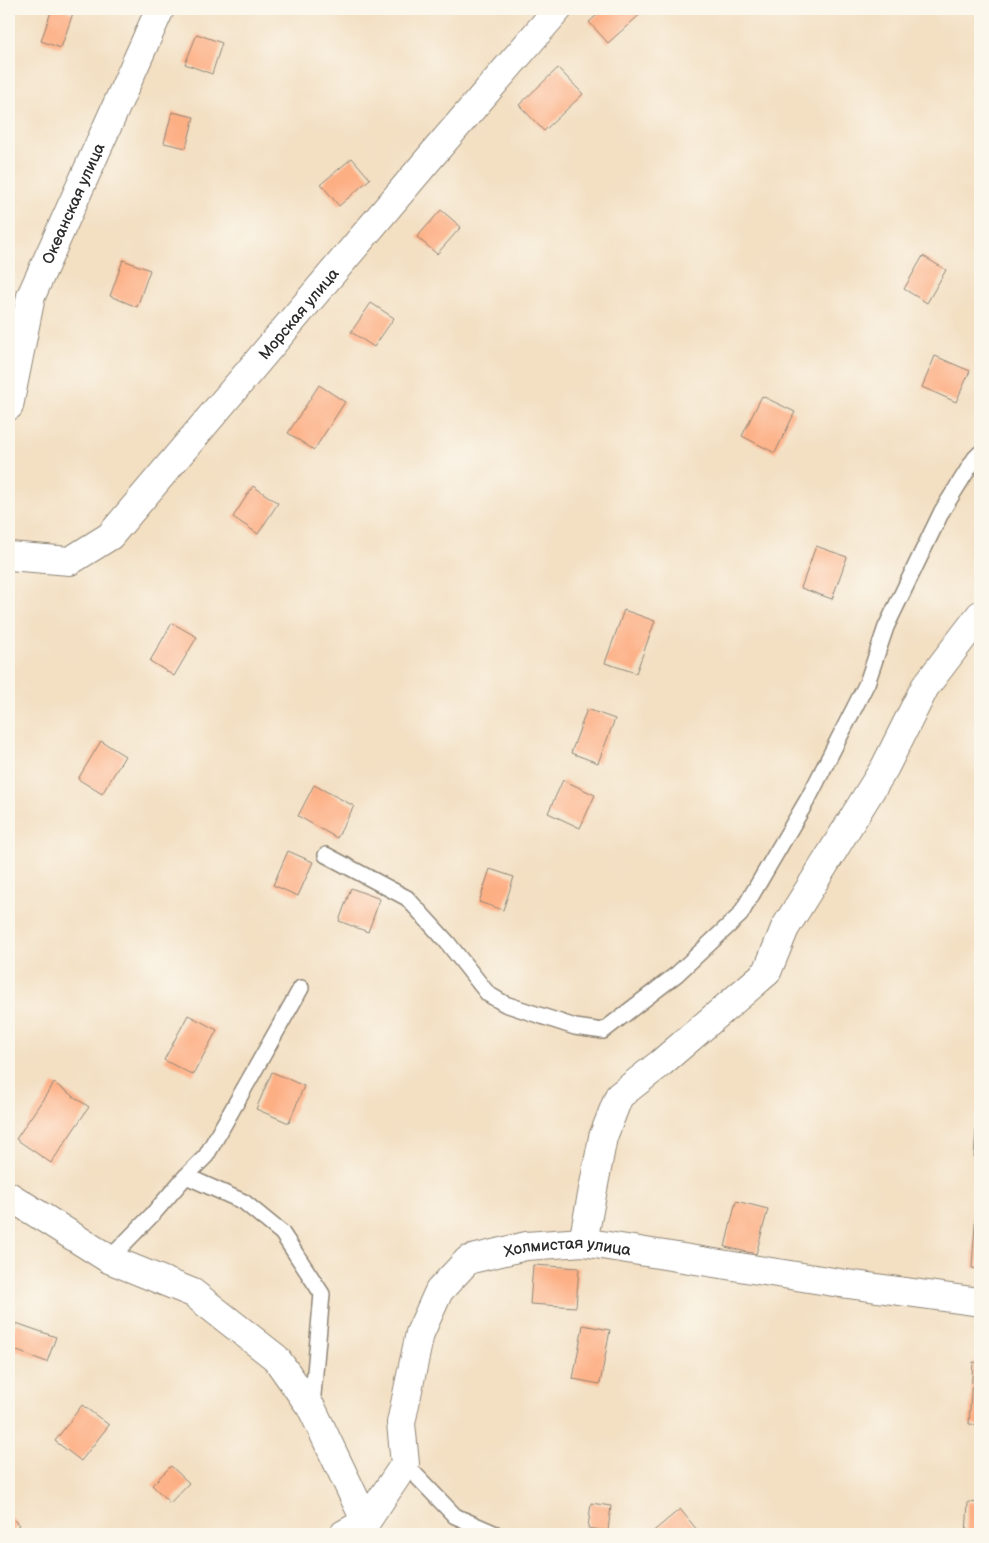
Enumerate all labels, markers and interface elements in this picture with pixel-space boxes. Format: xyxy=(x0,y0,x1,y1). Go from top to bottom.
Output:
street label: Океанская улица xyxy=(39,140,110,267)
street label: Морская улица xyxy=(255,264,344,364)
street label: Холмистая улица xyxy=(502,1234,633,1262)

